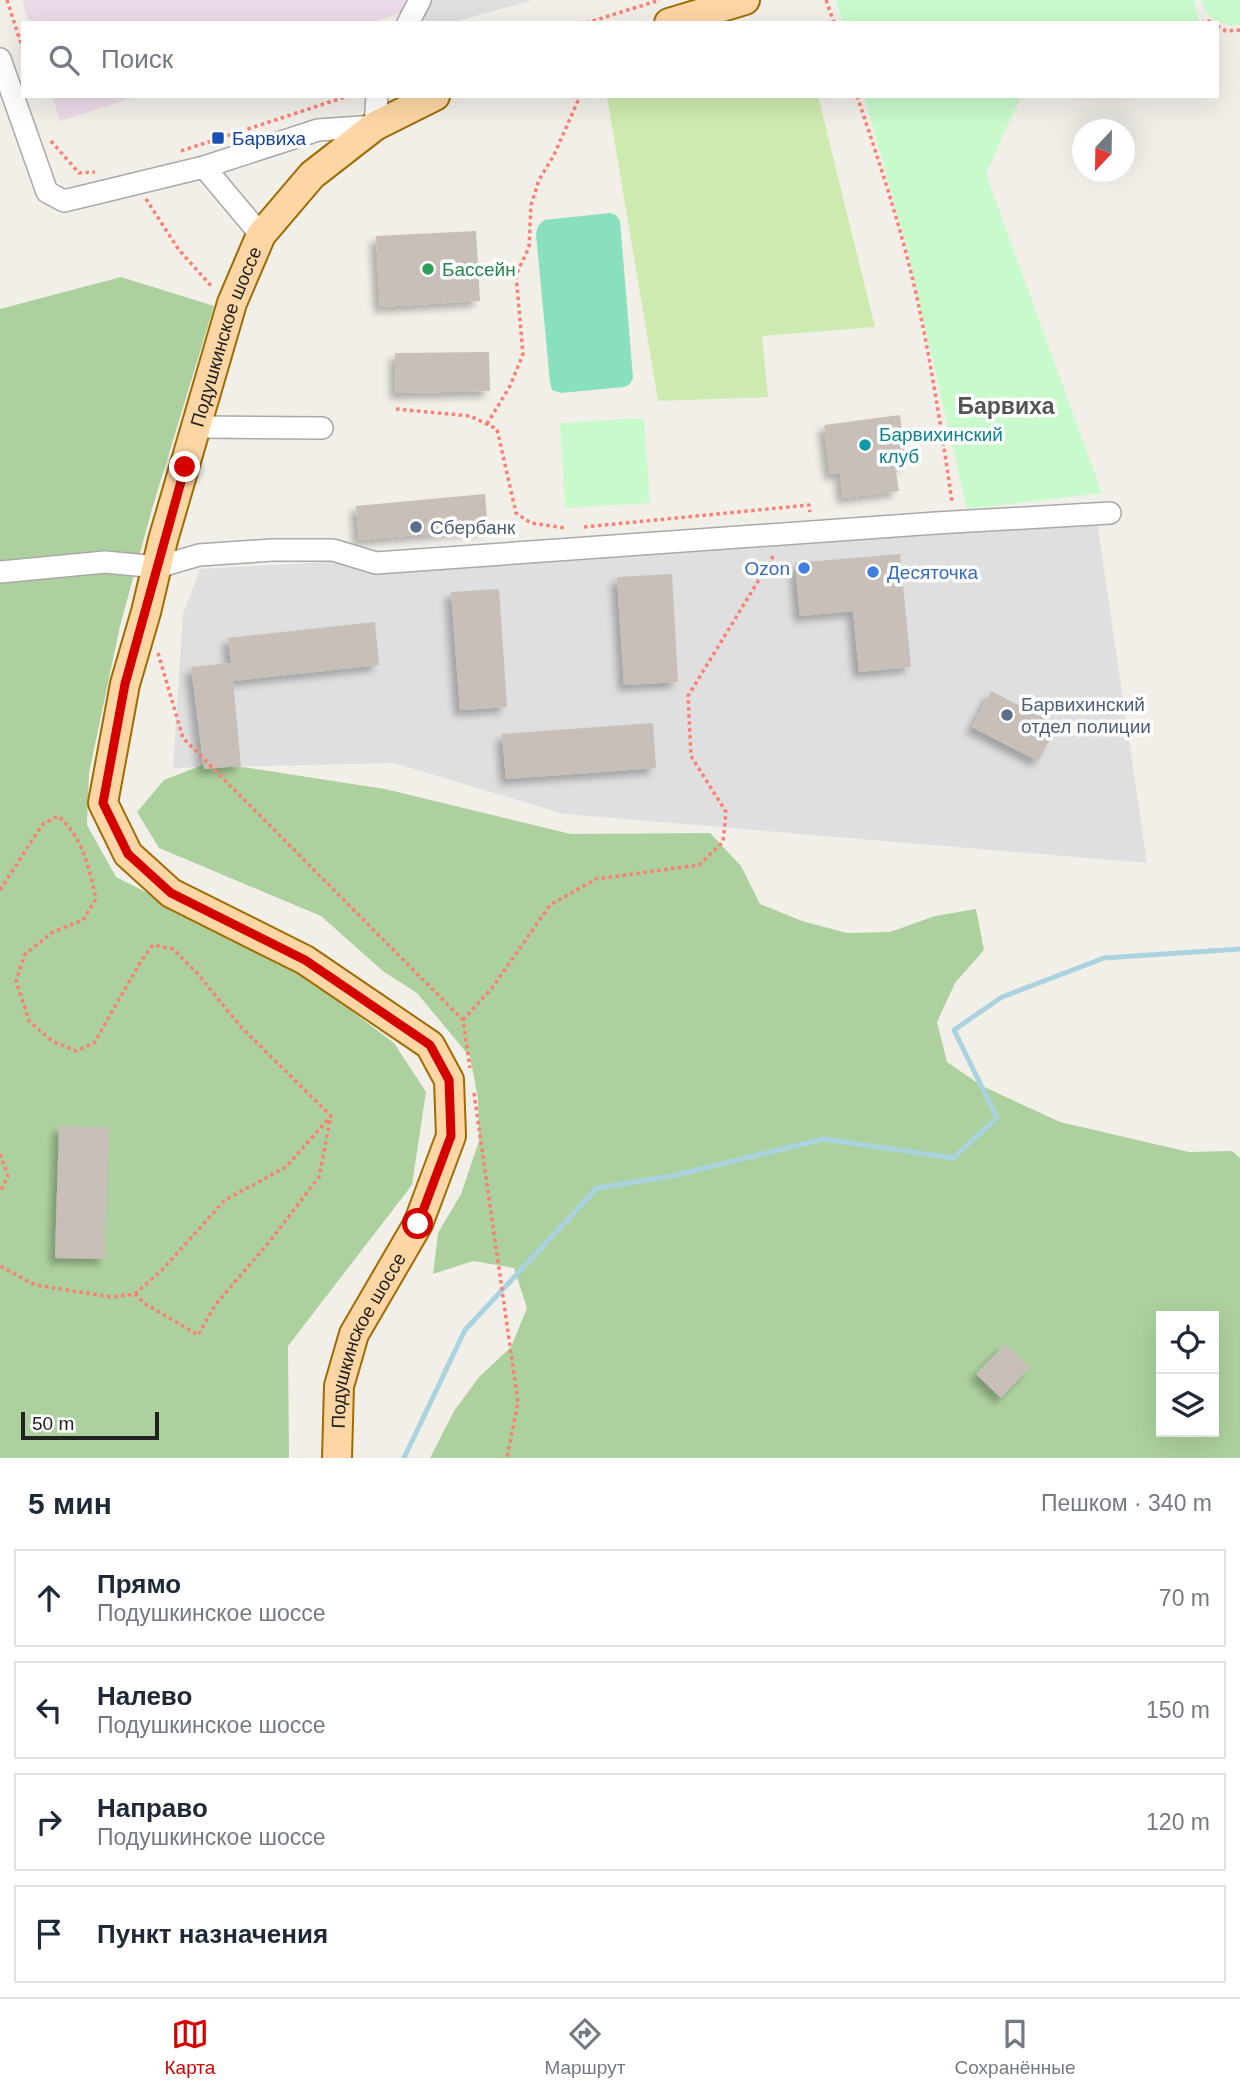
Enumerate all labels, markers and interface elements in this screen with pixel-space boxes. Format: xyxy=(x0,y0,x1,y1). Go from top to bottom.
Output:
search box xyxy=(21,21,1219,98)
icon: search xyxy=(45,41,83,79)
text: Поиск xyxy=(101,44,173,74)
north arrow xyxy=(1072,119,1135,182)
place label: Барвиха xyxy=(232,128,307,149)
marker: Барвиха xyxy=(210,130,226,146)
street label: Подушкинское шоссе xyxy=(186,243,265,429)
place label: Бассейн xyxy=(442,259,516,280)
marker: Бассейн xyxy=(420,261,436,277)
district label: Барвиха xyxy=(957,393,1055,419)
place label: Барвихинский клуб xyxy=(879,424,1003,467)
marker: Барвихинский клуб xyxy=(857,437,873,453)
route end xyxy=(169,451,200,482)
place label: Сбербанк xyxy=(430,517,516,538)
marker: Сбербанк xyxy=(408,519,424,535)
place label: Ozon xyxy=(745,558,790,579)
marker: Ozon xyxy=(796,560,812,576)
place label: Десяточка xyxy=(887,562,978,583)
marker: Десяточка xyxy=(865,564,881,580)
place label: Барвихинский отдел полиции xyxy=(1021,694,1151,737)
marker: Барвихинский отдел полиции xyxy=(999,707,1015,723)
route start xyxy=(402,1208,433,1239)
street label: Подушкинское шоссе xyxy=(327,1249,410,1429)
map controls xyxy=(1156,1311,1219,1437)
button: locate xyxy=(1156,1311,1219,1374)
button: layers xyxy=(1156,1374,1219,1437)
scale bar xyxy=(21,1409,159,1441)
text: 50 m xyxy=(32,1413,74,1434)
text: 5 мин xyxy=(28,1487,112,1520)
text: Пешком · 340 m xyxy=(1041,1490,1212,1516)
text: Прямо xyxy=(97,1569,181,1599)
icon: ahead xyxy=(30,1579,68,1617)
text: 70 m xyxy=(1159,1585,1210,1611)
text: Подушкинское шоссе xyxy=(97,1600,326,1626)
text: Налево xyxy=(97,1681,192,1711)
icon: left xyxy=(30,1691,68,1729)
text: 150 m xyxy=(1146,1697,1210,1723)
text: Подушкинское шоссе xyxy=(97,1712,326,1738)
text: Направо xyxy=(97,1793,208,1823)
icon: right xyxy=(30,1803,68,1841)
text: 120 m xyxy=(1146,1809,1210,1835)
text: Подушкинское шоссе xyxy=(97,1824,326,1850)
icon: arrive xyxy=(30,1915,68,1953)
text: Пункт назначения xyxy=(97,1919,328,1949)
tab: Карта xyxy=(165,2015,215,2079)
tab: Маршрут xyxy=(544,2015,625,2079)
tab: Сохранённые xyxy=(954,2015,1075,2079)

